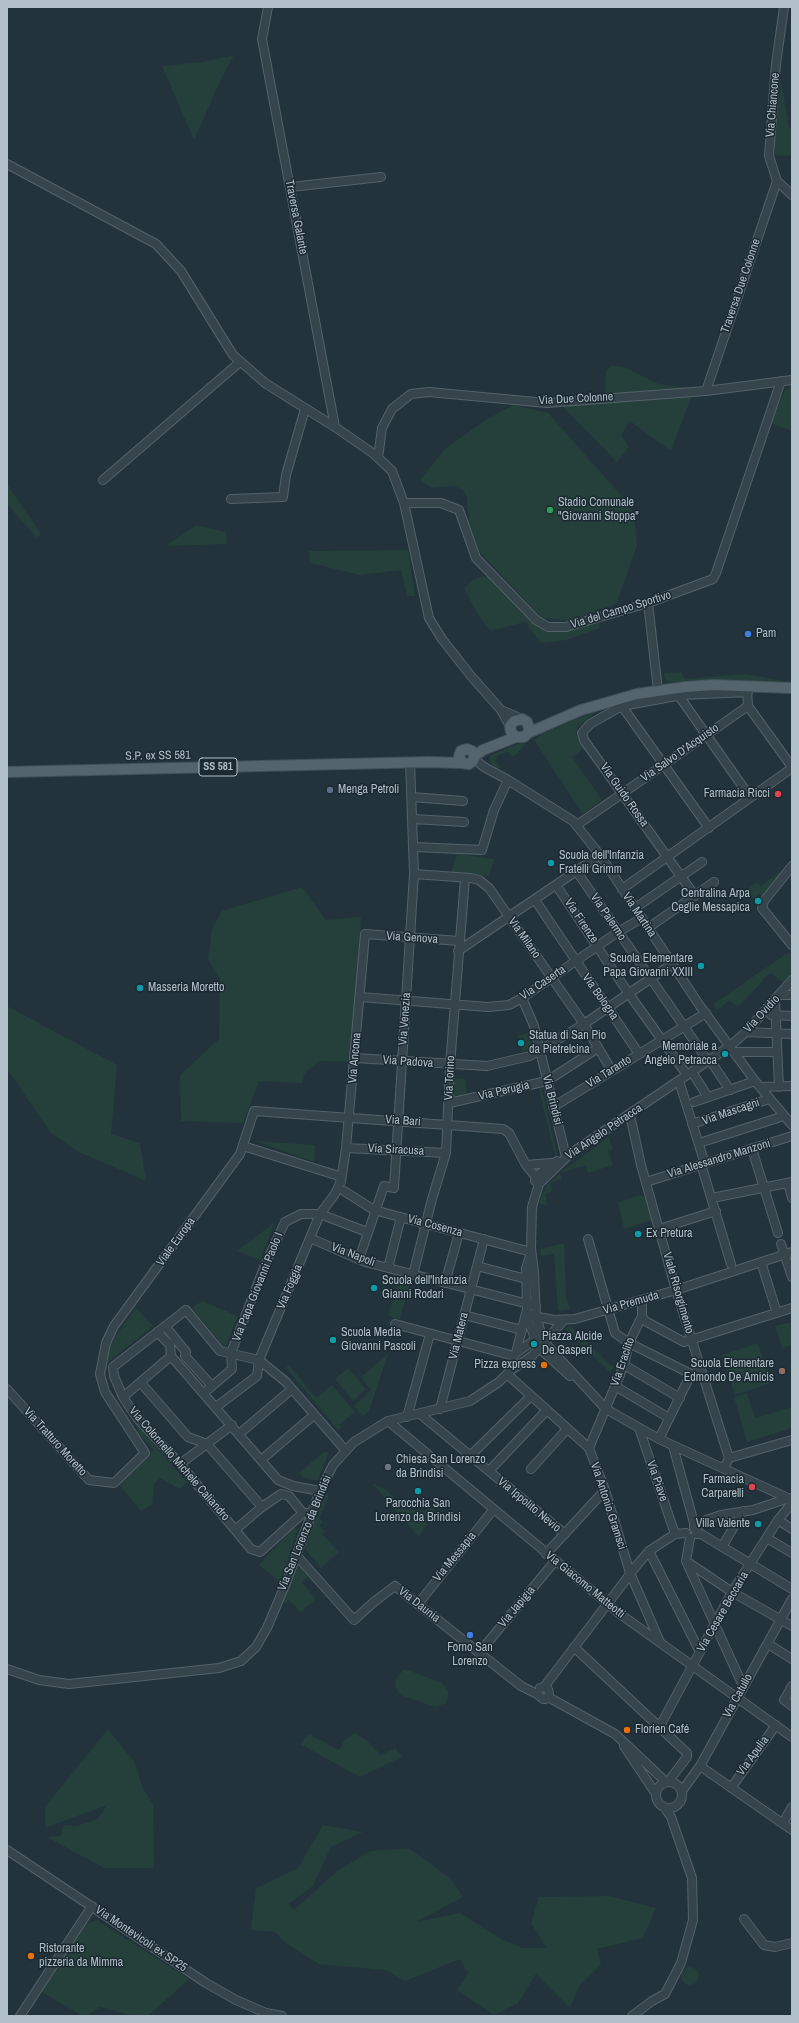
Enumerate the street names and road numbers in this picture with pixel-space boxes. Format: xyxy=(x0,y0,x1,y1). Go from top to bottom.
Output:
street label: Via Chiancone xyxy=(763,72,783,138)
street label: Traversa Galante xyxy=(282,178,310,256)
street label: Traversa Due Colonne xyxy=(718,237,764,335)
street label: Via Due Colonne xyxy=(538,390,614,408)
street label: Via del Campo Sportivo xyxy=(569,588,673,632)
street label: Via Salvo D'Acquisto xyxy=(638,721,722,785)
street label: S.P. ex SS 581 xyxy=(125,748,191,764)
road number: SS 581 xyxy=(199,758,237,776)
street label: Via Guido Rossa xyxy=(597,760,651,830)
street label: Via Martina xyxy=(619,890,659,940)
street label: Via Palermo xyxy=(587,891,629,943)
street label: Via Firenze xyxy=(561,896,601,946)
street label: Via Milano xyxy=(505,915,543,961)
street label: Via Genova xyxy=(386,929,438,947)
street label: Via Caserta xyxy=(518,963,568,1003)
street label: Via Bologna xyxy=(579,971,621,1023)
street label: Via Venezia xyxy=(396,992,414,1046)
street label: Via Ovidio xyxy=(741,992,783,1036)
street label: Via Ancona xyxy=(346,1032,364,1084)
street label: Via Padova xyxy=(382,1053,434,1071)
street label: Via Taranto xyxy=(584,1053,634,1091)
street label: Via Torino xyxy=(442,1055,458,1101)
street label: Via Brindisi xyxy=(539,1073,565,1127)
street label: Via Perugia xyxy=(477,1078,531,1104)
street label: Via Mascagni xyxy=(700,1095,762,1129)
street label: Via Angelo Petracca xyxy=(563,1101,645,1163)
street label: Via Bari xyxy=(385,1113,421,1129)
street label: Via Alessandro Manzoni xyxy=(666,1136,772,1182)
street label: Via Siracusa xyxy=(368,1141,424,1159)
street label: Via Cosenza xyxy=(406,1212,464,1240)
street label: Viale Europa xyxy=(154,1215,198,1269)
street label: Via Papa Giovanni Paolo I xyxy=(230,1230,286,1344)
street label: Via Napoli xyxy=(329,1240,377,1270)
street label: Viale Risorgimento xyxy=(659,1251,697,1335)
street label: Via Foggia xyxy=(274,1262,306,1312)
street label: Via Premuda xyxy=(601,1288,661,1318)
street label: Via Matera xyxy=(446,1311,472,1361)
street label: Via Eraclito xyxy=(608,1336,638,1388)
street label: Via Colonnello Michele Caliandro xyxy=(126,1404,232,1524)
street label: Via Tratturo Moretto xyxy=(20,1405,90,1479)
street label: Via Piave xyxy=(643,1459,671,1503)
street label: Via Antonio Gramsci xyxy=(587,1460,629,1552)
street label: Via San Lorenzo da Brindisi xyxy=(275,1473,335,1593)
street label: Via Ippolito Nevio xyxy=(494,1474,564,1536)
street label: Via Messapia xyxy=(431,1529,479,1585)
street label: Via Giacomo Matteotti xyxy=(542,1548,628,1622)
street label: Via Cesare Beccaria xyxy=(694,1569,752,1655)
street label: Via Japigia xyxy=(496,1583,538,1631)
street label: Via Daunia xyxy=(395,1584,443,1626)
street label: Via Catullo xyxy=(720,1672,756,1720)
street label: Via Apulia xyxy=(734,1733,772,1779)
street label: Via Montevicoli ex SP25 xyxy=(92,1903,190,1975)

